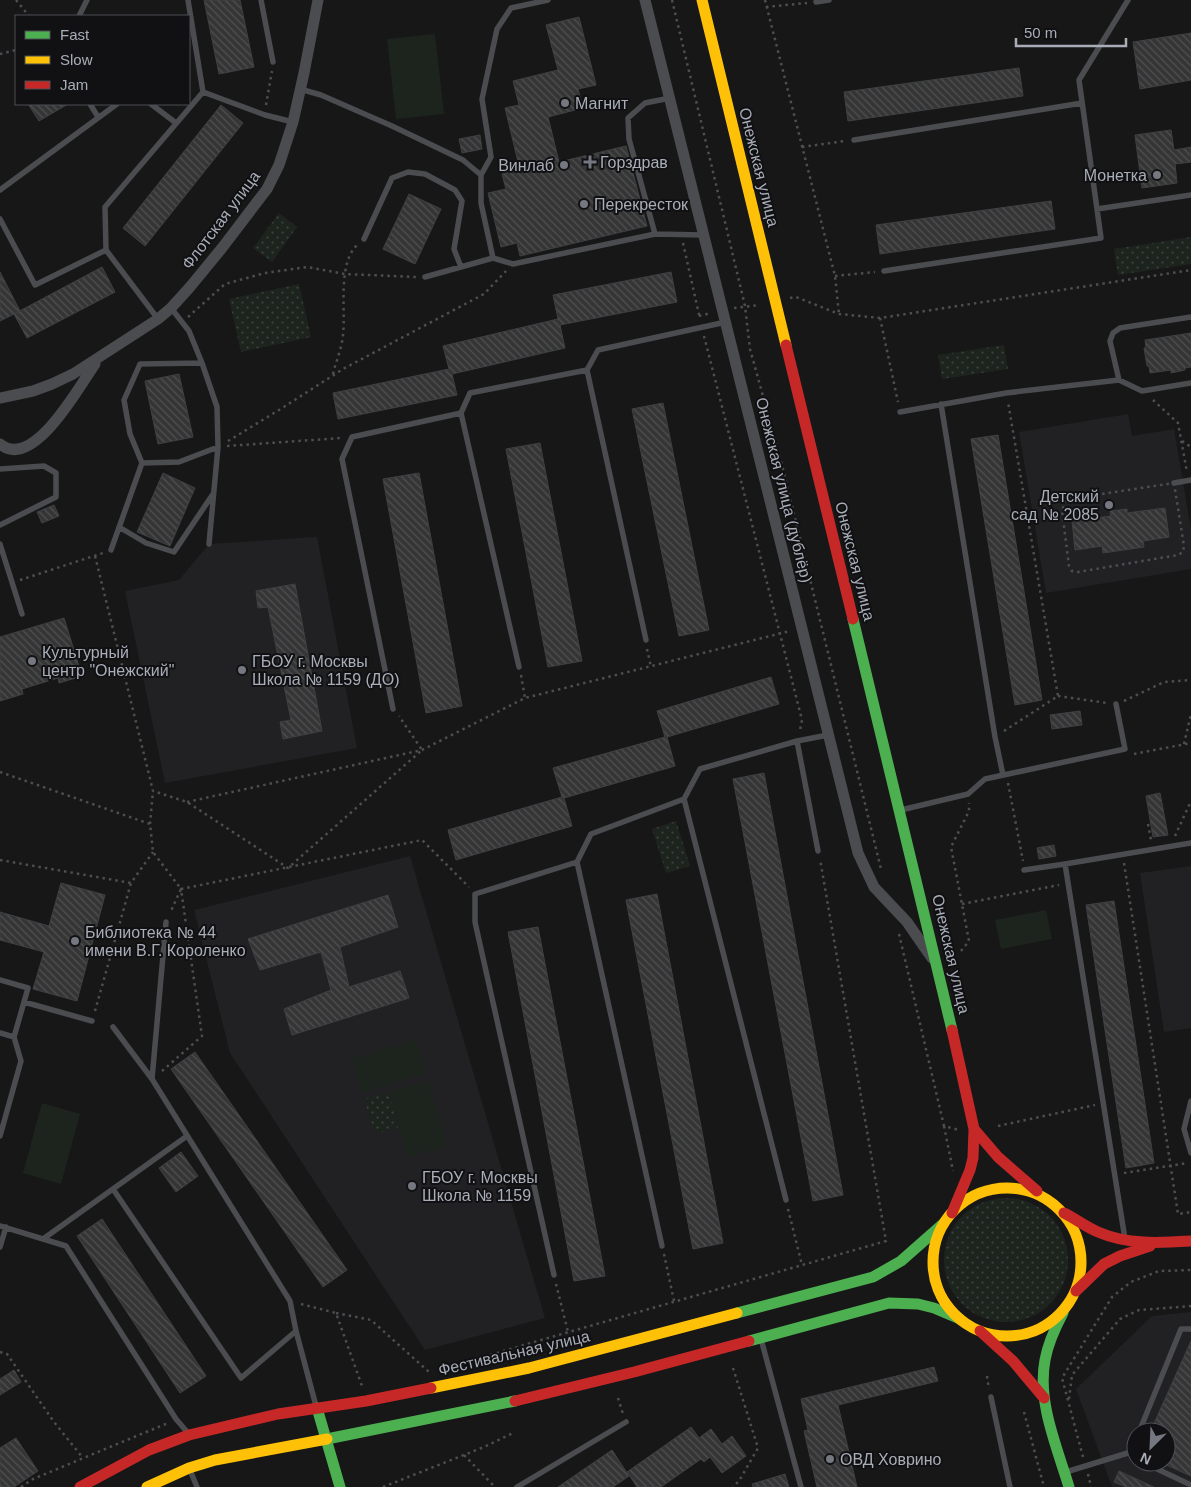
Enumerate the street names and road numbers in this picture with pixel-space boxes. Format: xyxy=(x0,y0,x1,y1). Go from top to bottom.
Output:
street label: Онежская улица xyxy=(736,106,782,228)
street label: Флотская улица xyxy=(179,168,263,272)
street label: Онежская улица (дублёр) xyxy=(753,396,815,584)
street label: Онежская улица xyxy=(832,500,878,622)
street label: Онежская улица xyxy=(929,893,973,1015)
street label: Фестивальная улица xyxy=(437,1327,592,1379)

